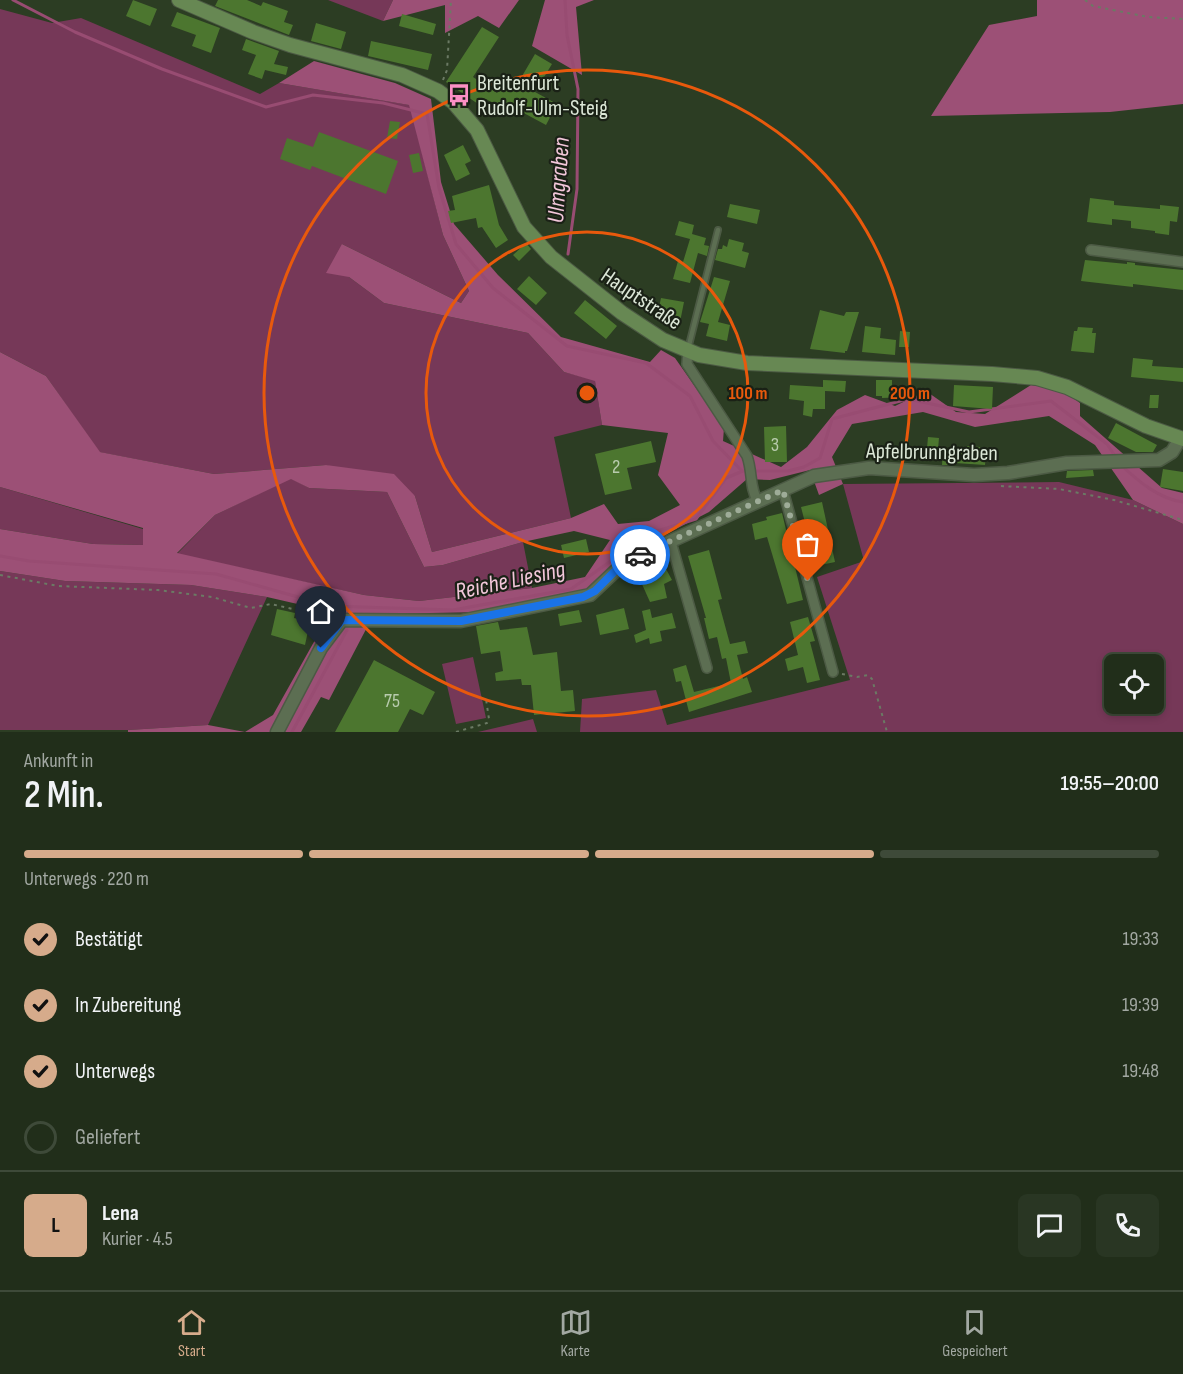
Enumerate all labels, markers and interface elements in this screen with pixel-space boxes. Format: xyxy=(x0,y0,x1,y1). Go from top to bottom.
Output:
place label: Breitenfurt Rudolf-Ulm-Steig xyxy=(477,70,608,122)
bus stop icon: Breitenfurt Rudolf-Ulm-Steig xyxy=(446,82,472,108)
water label: Ulmgraben xyxy=(541,136,576,224)
street label: Hauptstraße xyxy=(596,262,687,336)
centre of rings xyxy=(577,383,597,403)
text: 100 m xyxy=(729,383,768,404)
text: 200 m xyxy=(890,383,930,404)
house number: 3 xyxy=(771,433,779,457)
street label: Apfelbrunngraben xyxy=(865,438,998,467)
house number: 2 xyxy=(612,455,620,479)
pin xyxy=(782,519,833,581)
courier xyxy=(610,525,670,585)
icon: bag xyxy=(791,528,824,561)
icon: car xyxy=(624,539,657,572)
water label: Reiche Liesing xyxy=(452,555,568,606)
pin xyxy=(295,586,346,648)
icon: home xyxy=(304,595,337,628)
map controls xyxy=(1104,654,1164,714)
button: locate xyxy=(1104,654,1164,714)
house number: 75 xyxy=(384,689,400,713)
text: Ankunft in xyxy=(24,749,93,773)
text: 19:55–20:00 xyxy=(1061,770,1159,797)
text: 2 Min. xyxy=(24,772,104,819)
text: Unterwegs · 220 m xyxy=(24,867,149,891)
icon: check xyxy=(24,923,57,956)
text: Bestätigt xyxy=(75,926,143,953)
text: 19:33 xyxy=(1123,927,1159,951)
icon: check xyxy=(24,989,57,1022)
text: In Zubereitung xyxy=(75,992,181,1019)
text: 19:39 xyxy=(1122,993,1159,1017)
icon: check xyxy=(24,1055,57,1088)
text: Unterwegs xyxy=(75,1058,155,1085)
text: 19:48 xyxy=(1122,1059,1159,1083)
text: Geliefert xyxy=(75,1124,140,1151)
button: chat xyxy=(1018,1194,1081,1257)
button: phone xyxy=(1096,1194,1159,1257)
text: Lena xyxy=(102,1200,139,1227)
text: L xyxy=(51,1212,60,1239)
text: Kurier · 4.5 xyxy=(102,1227,173,1251)
tab: Start xyxy=(175,1306,208,1361)
tab: Karte xyxy=(559,1306,592,1361)
tab: Gespeichert xyxy=(942,1306,1008,1361)

